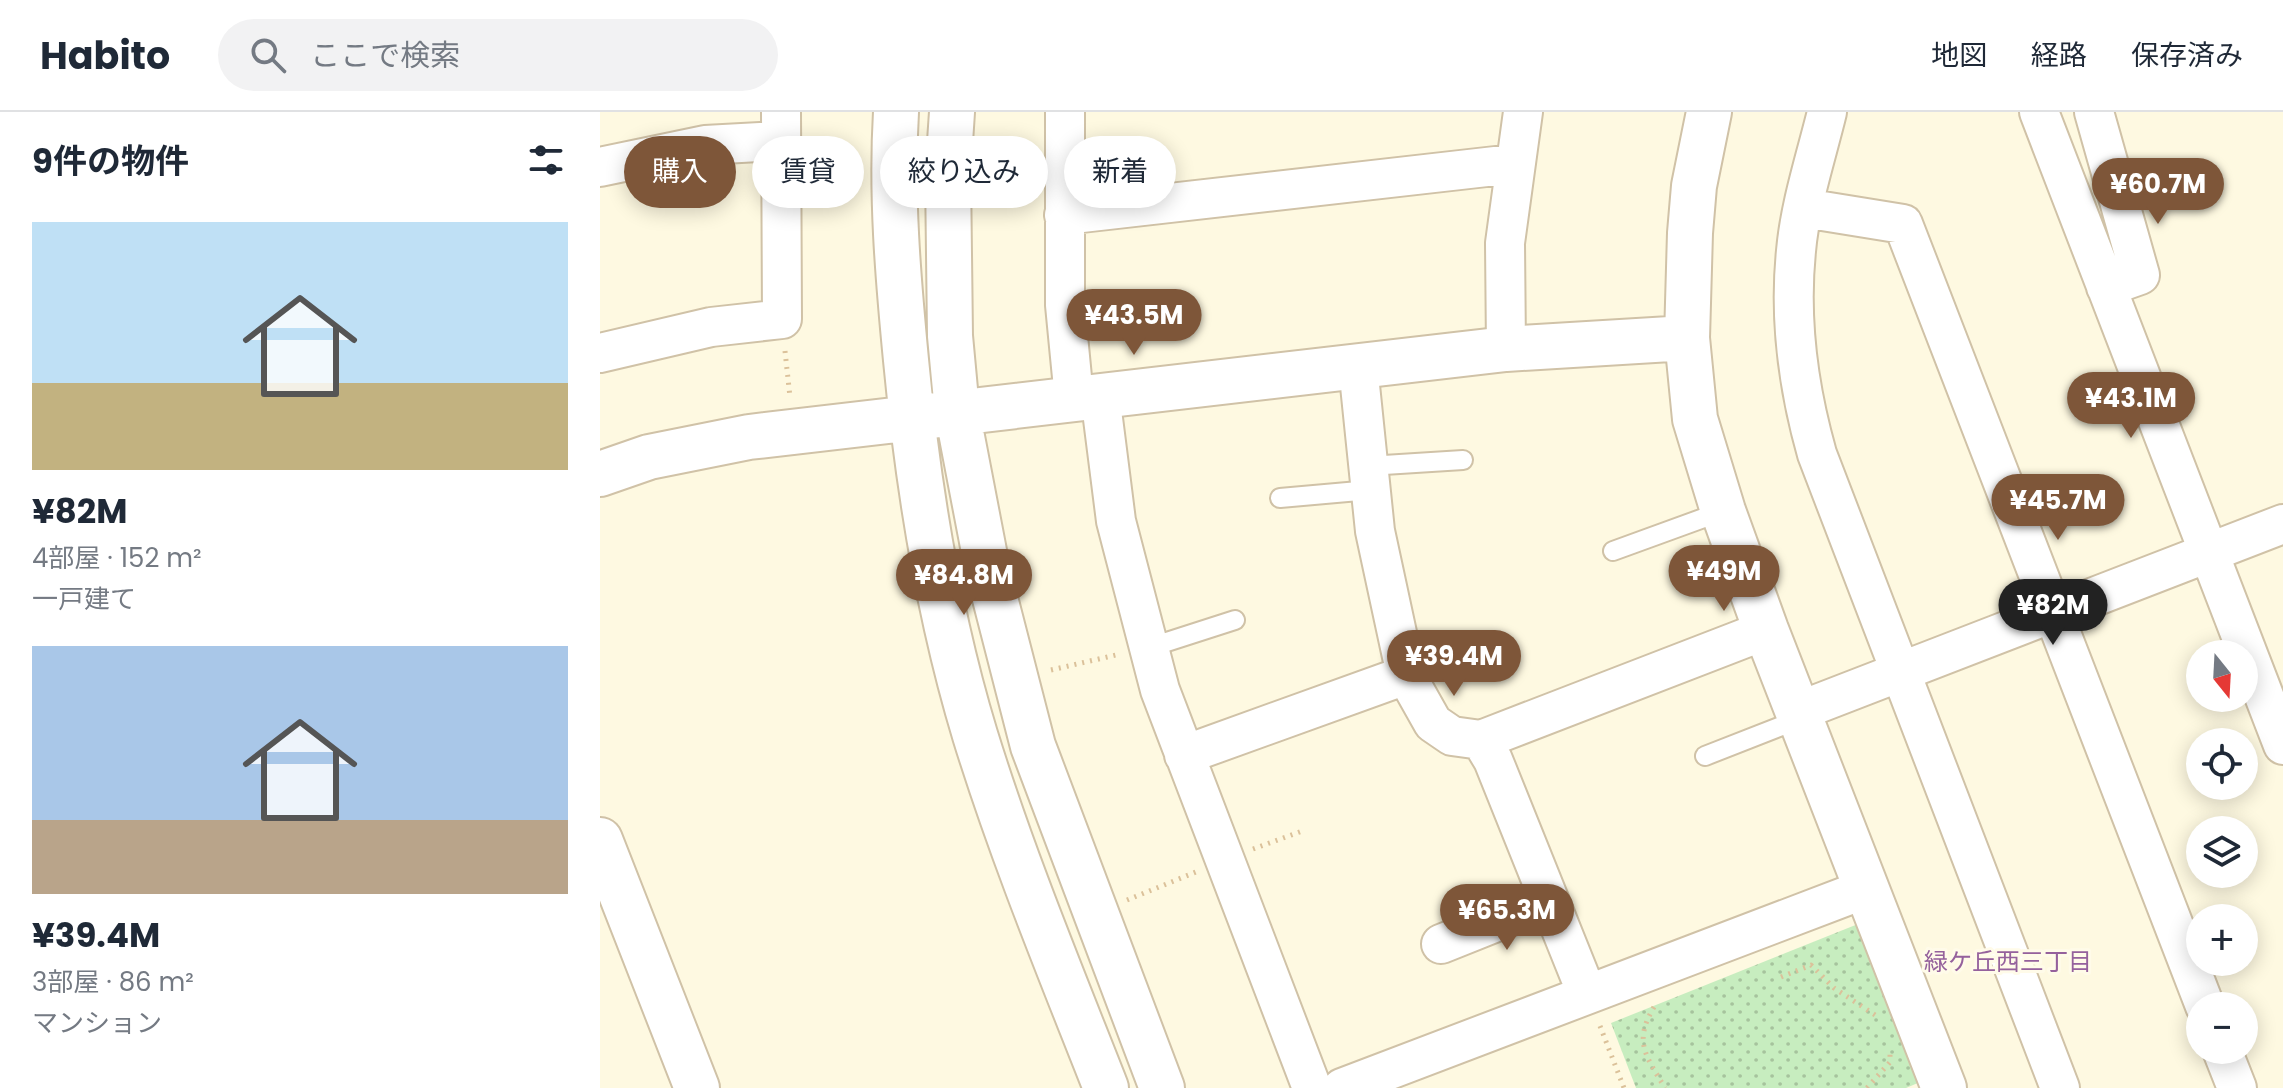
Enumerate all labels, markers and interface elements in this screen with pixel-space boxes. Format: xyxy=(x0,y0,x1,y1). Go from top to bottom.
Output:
search box xyxy=(218,19,778,91)
text: Habito xyxy=(40,29,170,82)
icon: search xyxy=(246,33,290,77)
text: ここで検索 xyxy=(310,34,460,77)
text: 地図 xyxy=(1931,36,1987,75)
text: 経路 xyxy=(2031,36,2087,75)
text: 保存済み xyxy=(2131,36,2243,75)
chip: 購入 xyxy=(624,136,736,208)
chip: 賃貸 xyxy=(752,136,864,208)
chip: 絞り込み xyxy=(880,136,1048,208)
chip: 新着 xyxy=(1064,136,1176,208)
text: 9件の物件 xyxy=(32,137,189,185)
icon: filters xyxy=(524,138,568,182)
pin: ¥60.7M xyxy=(2093,158,2223,226)
text: ¥60.7M xyxy=(2110,166,2206,202)
icon: home xyxy=(228,274,372,418)
pin: ¥43.5M xyxy=(1069,289,1199,357)
text: ¥43.5M xyxy=(1085,297,1183,333)
pin: ¥43.1M xyxy=(2066,372,2196,440)
text: ¥43.1M xyxy=(2085,380,2177,416)
pin: ¥45.7M xyxy=(1993,474,2123,542)
text: ¥45.7M xyxy=(2009,482,2107,518)
text: ¥82M xyxy=(32,487,127,535)
text: 4部屋 · 152 m² xyxy=(32,540,202,576)
pin: ¥49M xyxy=(1677,545,1771,613)
pin: ¥84.8M xyxy=(899,549,1029,617)
text: ¥49M xyxy=(1687,553,1761,589)
text: ¥84.8M xyxy=(914,557,1014,593)
pin: ¥82M xyxy=(2006,579,2100,647)
text: 一戸建て xyxy=(32,581,136,617)
text: ¥82M xyxy=(2016,587,2090,623)
pin: ¥39.4M xyxy=(1389,630,1519,698)
text: ¥39.4M xyxy=(1405,638,1503,674)
north arrow xyxy=(2186,640,2258,712)
map controls xyxy=(2186,640,2258,1064)
icon: home xyxy=(228,698,372,842)
button: locate xyxy=(2186,728,2258,800)
button: layers xyxy=(2186,816,2258,888)
pin: ¥65.3M xyxy=(1442,884,1572,952)
text: ¥65.3M xyxy=(1458,892,1556,928)
button: + xyxy=(2186,904,2258,976)
text: ¥39.4M xyxy=(32,911,160,959)
district label: 緑ケ丘西三丁目 xyxy=(1924,945,2092,978)
text: 3部屋 · 86 m² xyxy=(32,964,194,1000)
button: − xyxy=(2186,992,2258,1064)
text: マンション xyxy=(32,1005,162,1041)

